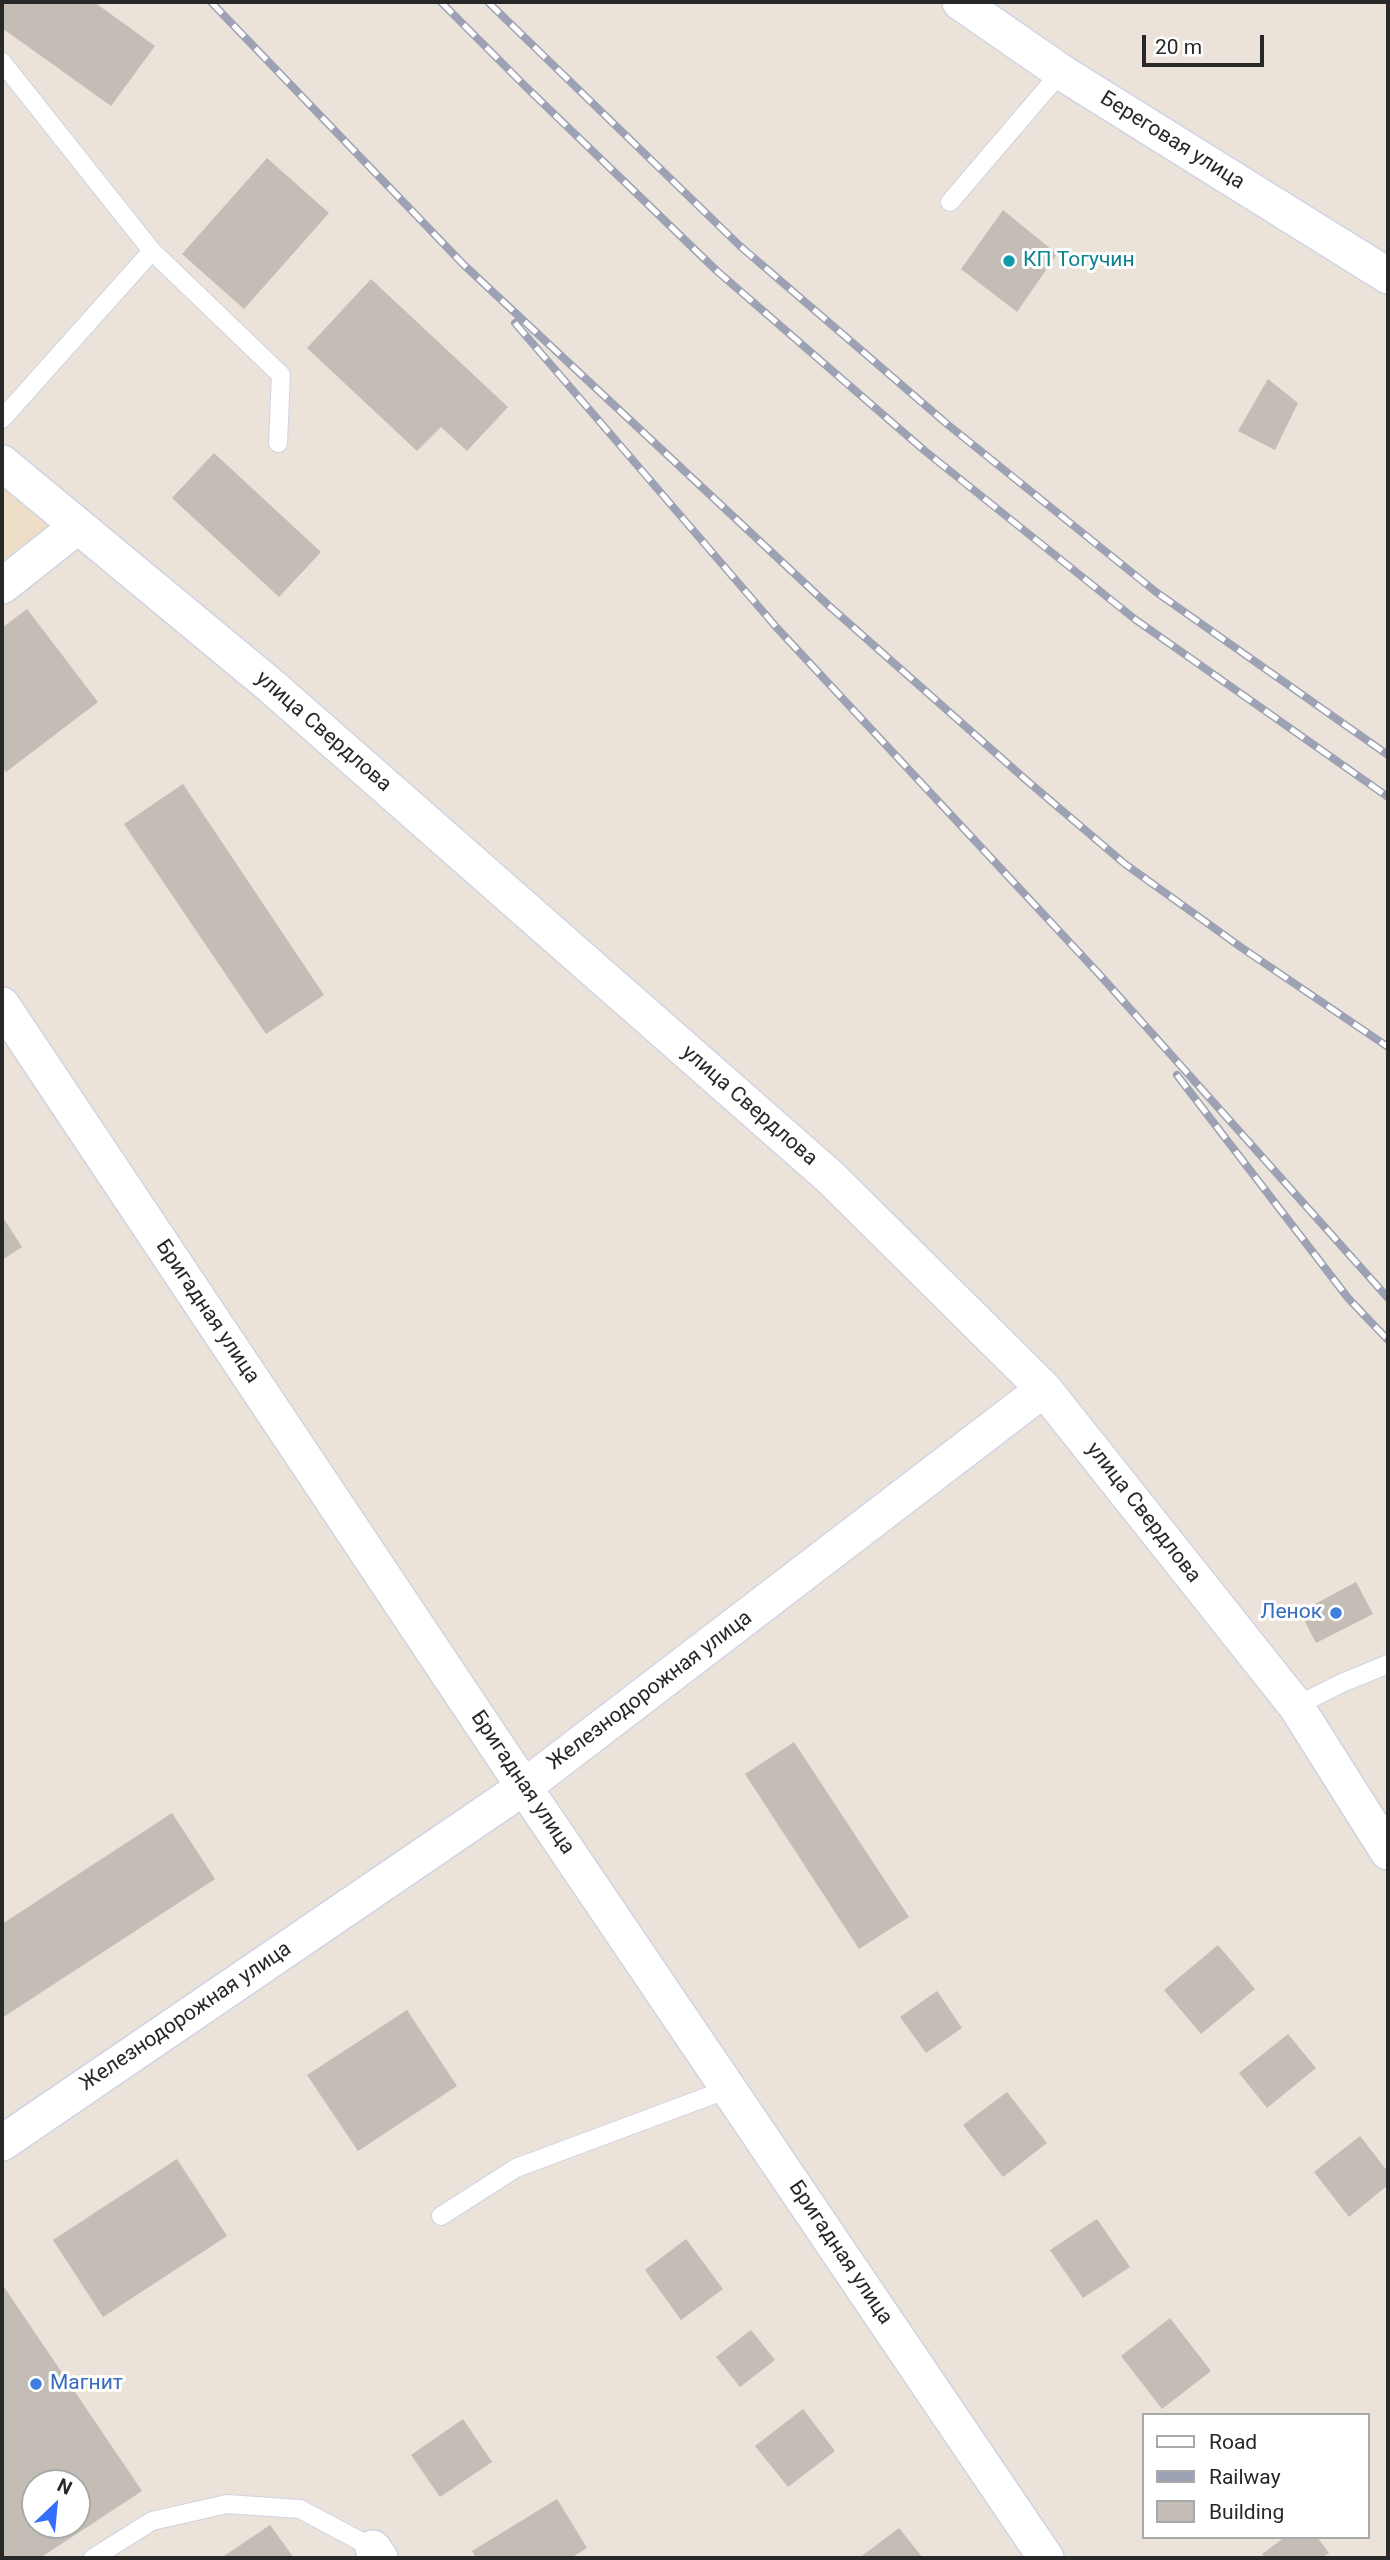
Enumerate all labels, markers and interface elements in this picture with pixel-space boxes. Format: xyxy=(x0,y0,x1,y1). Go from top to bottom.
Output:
scale bar xyxy=(1145,21,1268,65)
text: 20 m xyxy=(1155,35,1202,59)
street label: Береговая улица xyxy=(1095,86,1249,196)
place label: КП Тогучин xyxy=(1023,248,1135,274)
marker: КП Тогучин xyxy=(1001,253,1017,269)
street label: улица Свердлова xyxy=(250,666,396,798)
street label: улица Свердлова xyxy=(676,1040,822,1172)
street label: Бригадная улица xyxy=(150,1235,264,1389)
street label: улица Свердлова xyxy=(1080,1438,1206,1588)
place label: Ленок xyxy=(1261,1600,1322,1626)
marker: Ленок xyxy=(1328,1605,1344,1621)
street label: Железнодорожная улица xyxy=(543,1606,757,1776)
street label: Бригадная улица xyxy=(465,1706,579,1860)
street label: Железнодорожная улица xyxy=(76,1937,296,2097)
street label: Бригадная улица xyxy=(783,2176,897,2330)
place label: Магнит xyxy=(50,2371,123,2397)
marker: Магнит xyxy=(28,2376,44,2392)
legend xyxy=(1142,2413,1369,2539)
text: Road xyxy=(1209,2430,1257,2454)
text: Railway xyxy=(1209,2465,1281,2489)
north arrow xyxy=(21,2469,91,2539)
text: N xyxy=(53,2473,76,2500)
text: Building xyxy=(1209,2500,1284,2524)

